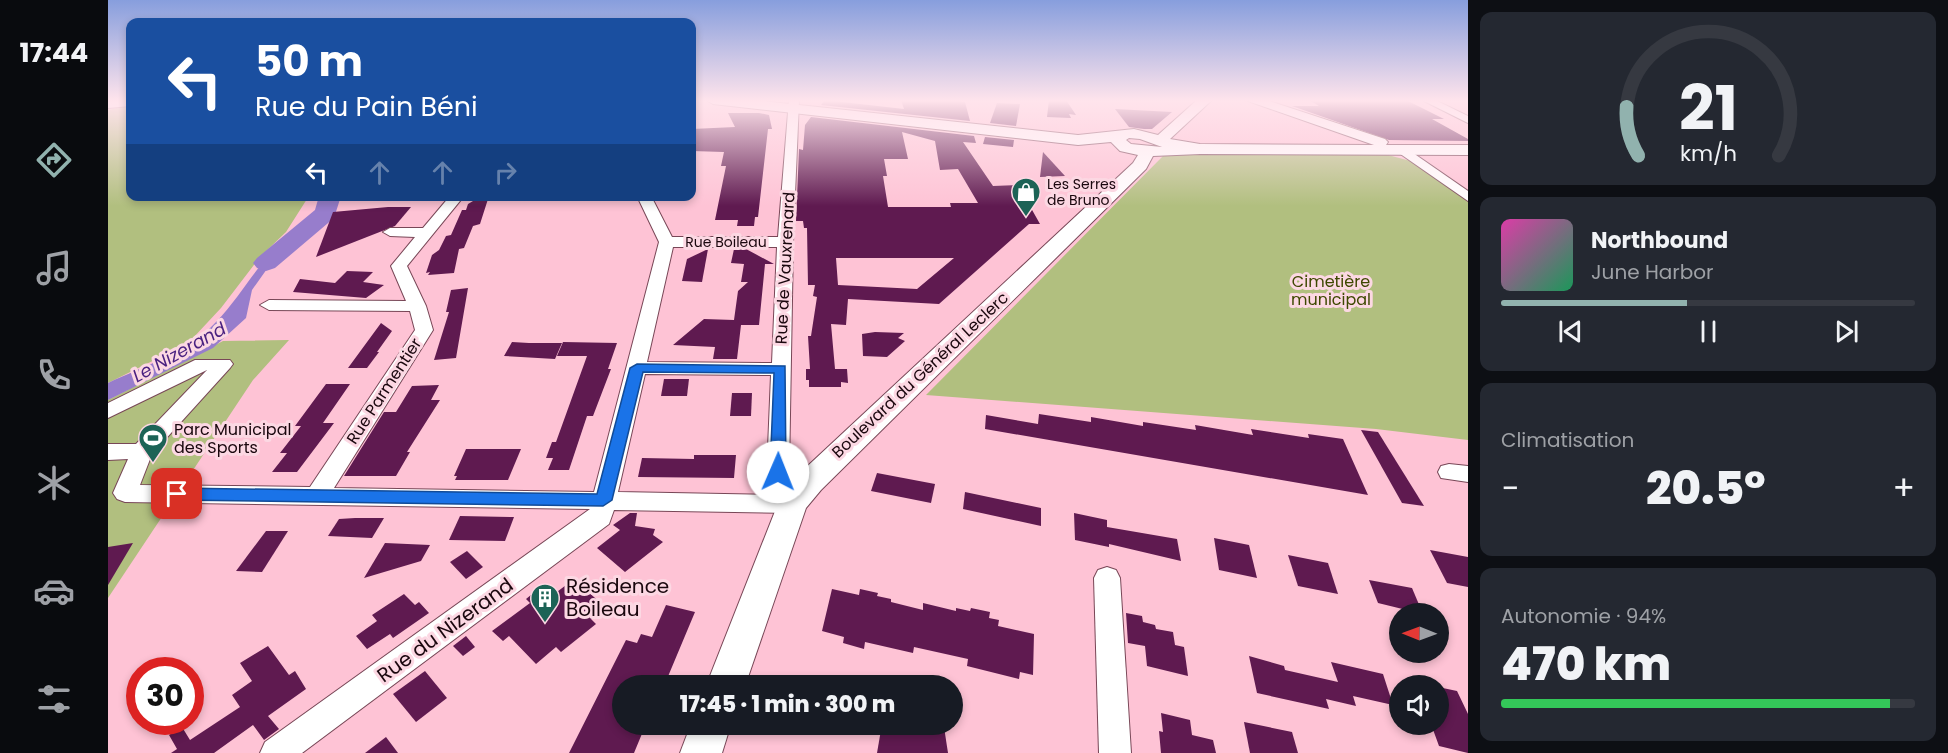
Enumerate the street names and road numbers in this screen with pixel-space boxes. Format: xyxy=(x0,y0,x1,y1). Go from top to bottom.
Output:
street label: Rue de Vauxrenard xyxy=(770,191,800,345)
street label: Rue Boileau xyxy=(685,232,767,252)
street label: Boulevard du Général Leclerc xyxy=(827,287,1014,463)
street label: Rue Parmentier xyxy=(341,333,427,449)
street label: Rue du Nizerand xyxy=(371,571,519,689)

